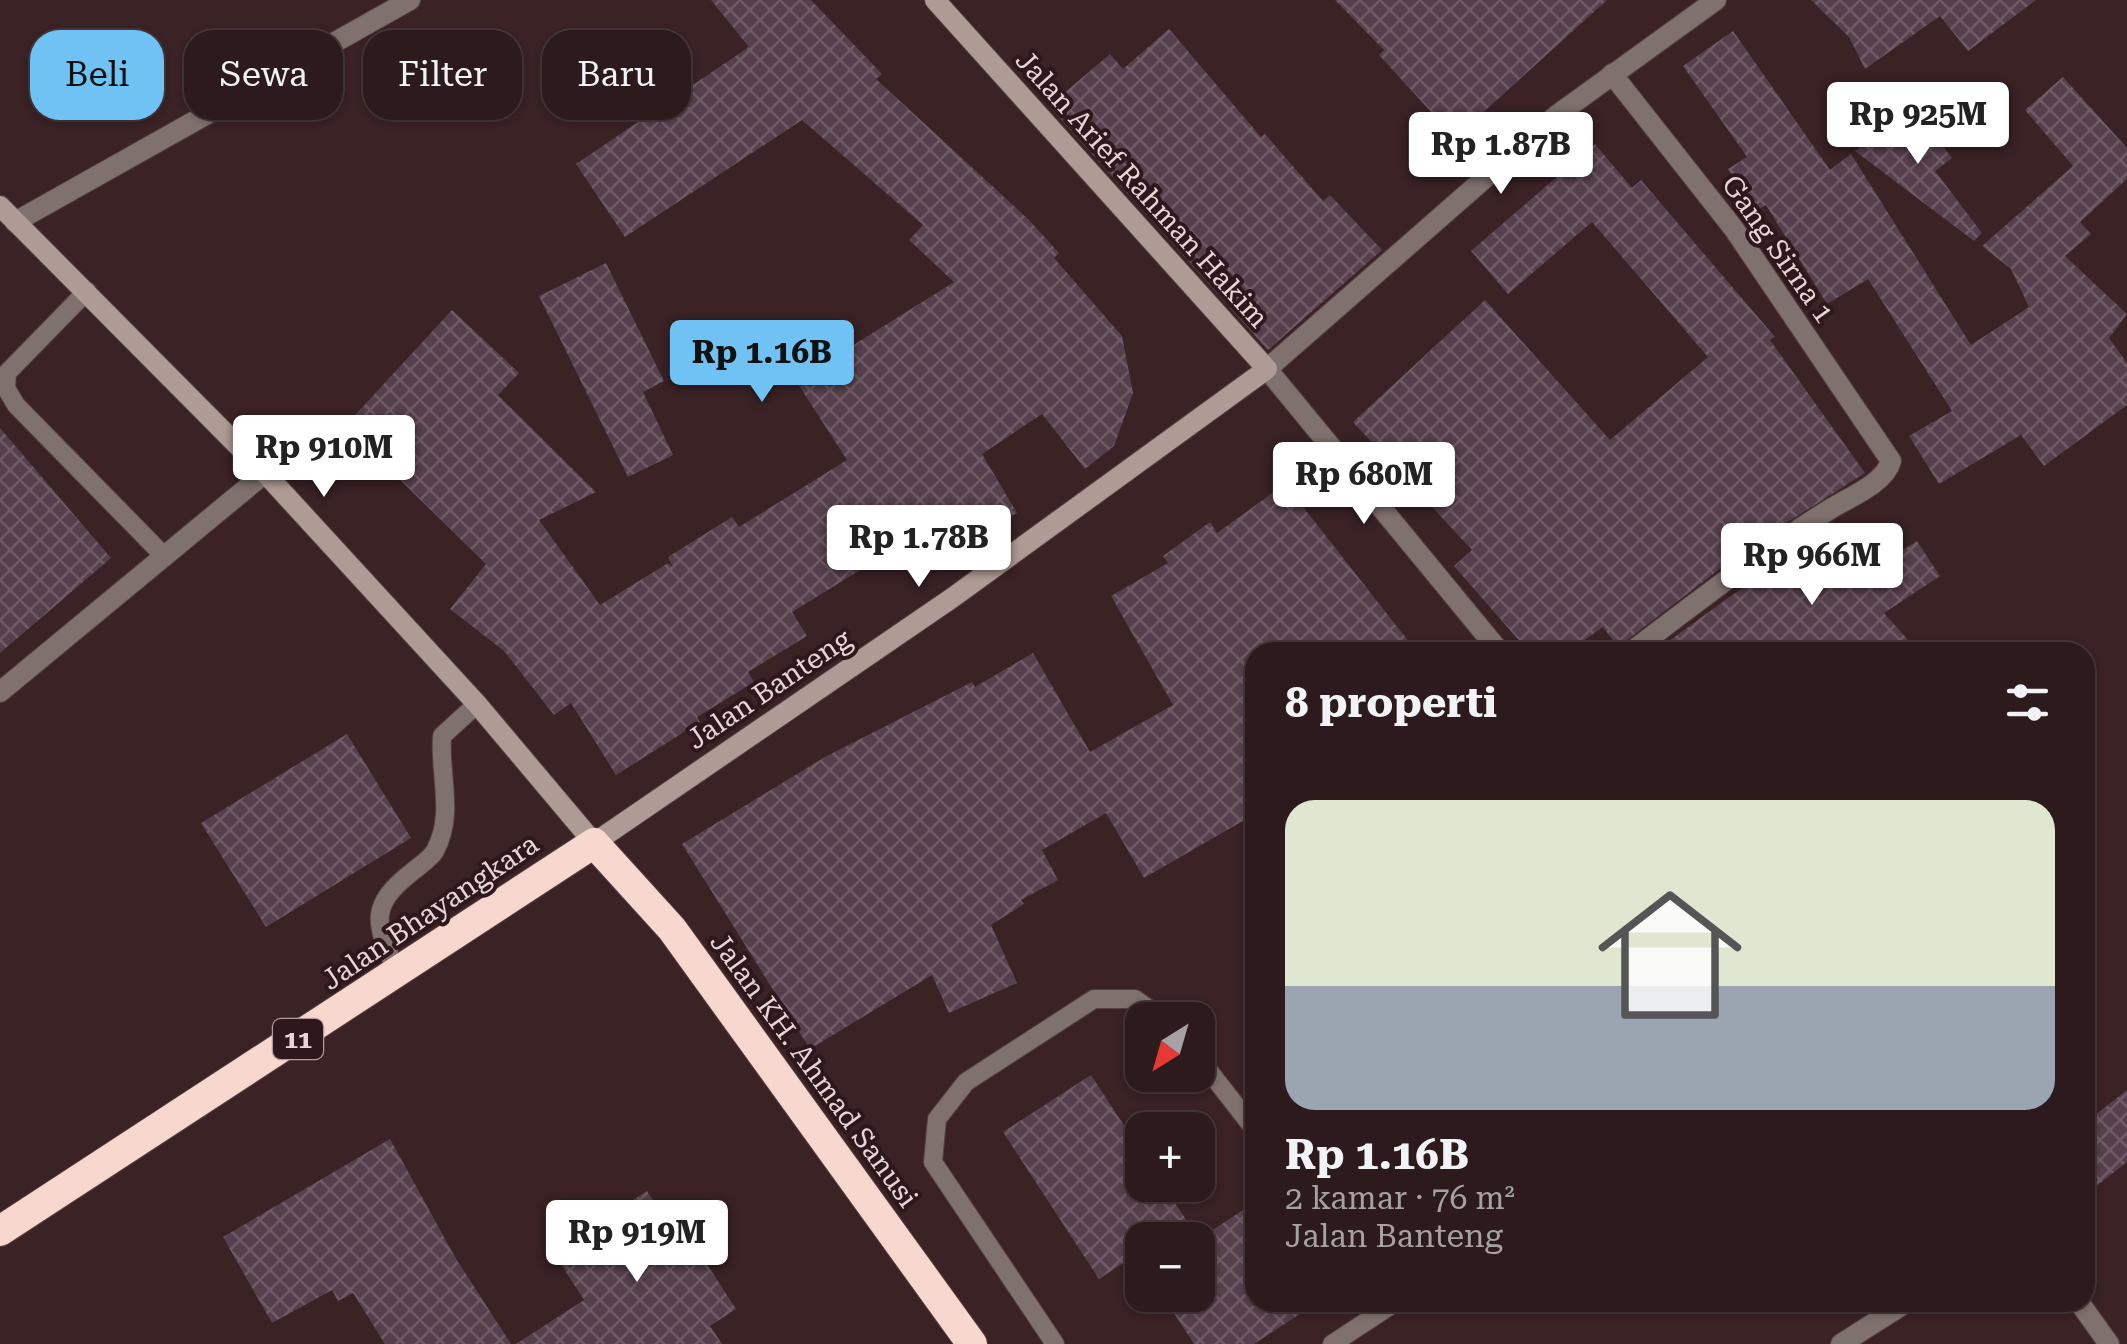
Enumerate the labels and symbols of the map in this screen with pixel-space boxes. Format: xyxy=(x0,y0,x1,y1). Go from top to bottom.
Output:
street label: Jalan Arief Rahman Hakim xyxy=(1009,44,1275,334)
pin: Rp 925M xyxy=(1826,82,2010,167)
pin: Rp 1.87B xyxy=(1398,112,1604,197)
street label: Gang Sirna 1 xyxy=(1715,169,1841,329)
pin: Rp 1.16B xyxy=(659,320,865,405)
pin: Rp 910M xyxy=(232,415,416,500)
pin: Rp 680M xyxy=(1272,442,1456,527)
pin: Rp 1.78B xyxy=(816,505,1022,590)
pin: Rp 966M xyxy=(1720,523,1904,608)
street label: Jalan Banteng xyxy=(681,622,857,756)
street label: Jalan Bhayangkara xyxy=(315,827,545,997)
street label: Jalan KH. Ahmad Sanusi xyxy=(703,926,925,1214)
north arrow xyxy=(1125,1002,1215,1092)
road number: 11 xyxy=(273,1019,323,1059)
pin: Rp 919M xyxy=(545,1200,729,1285)

